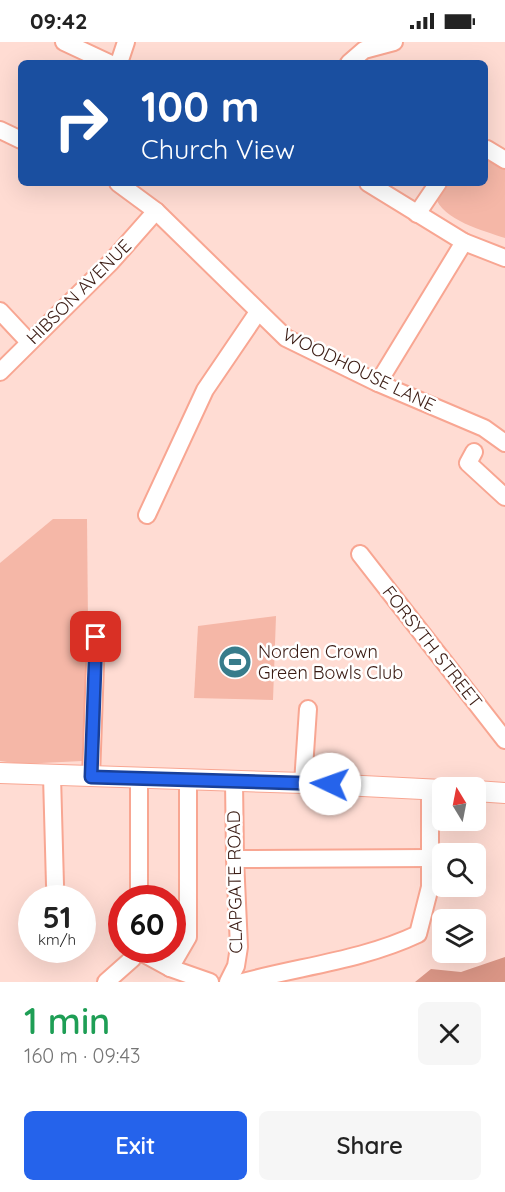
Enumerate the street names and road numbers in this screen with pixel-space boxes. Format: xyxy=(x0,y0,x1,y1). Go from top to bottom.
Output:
street label: HIBSON AVENUE xyxy=(21,234,136,349)
street label: WOODHOUSE LANE xyxy=(279,323,439,416)
street label: FORSYTH STREET xyxy=(377,581,487,713)
street label: CLAPGATE ROAD xyxy=(222,810,247,954)

